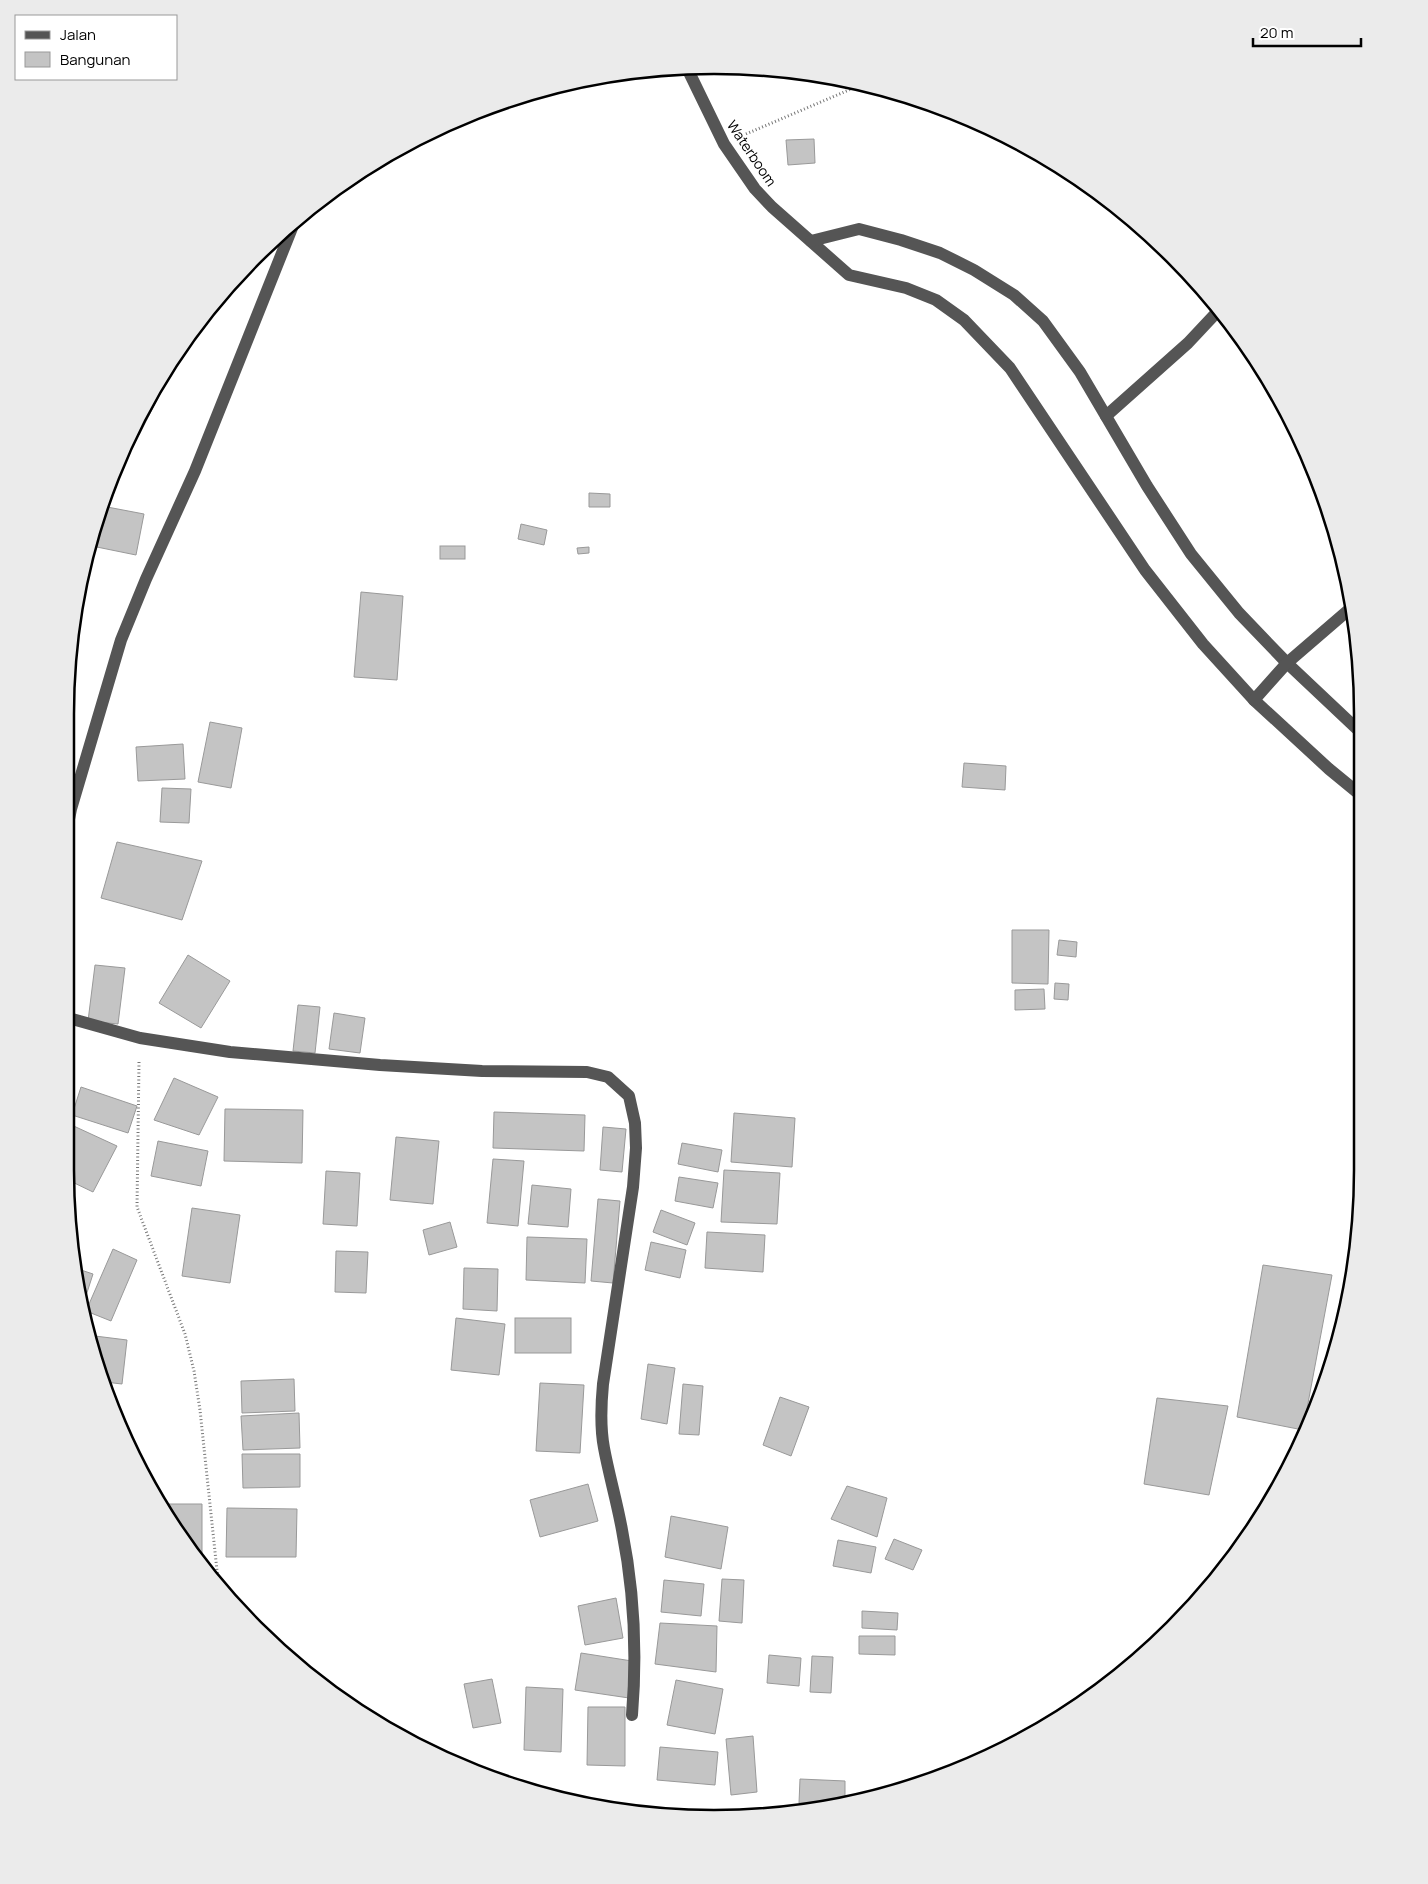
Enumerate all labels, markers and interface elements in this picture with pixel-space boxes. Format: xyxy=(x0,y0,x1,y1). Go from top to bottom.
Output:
legend xyxy=(15,15,178,80)
scale bar xyxy=(1253,15,1360,47)
text: 20 m xyxy=(1260,22,1293,43)
text: Jalan xyxy=(60,24,96,45)
text: Bangunan xyxy=(60,49,130,70)
street label: Waterboom xyxy=(723,116,781,190)

